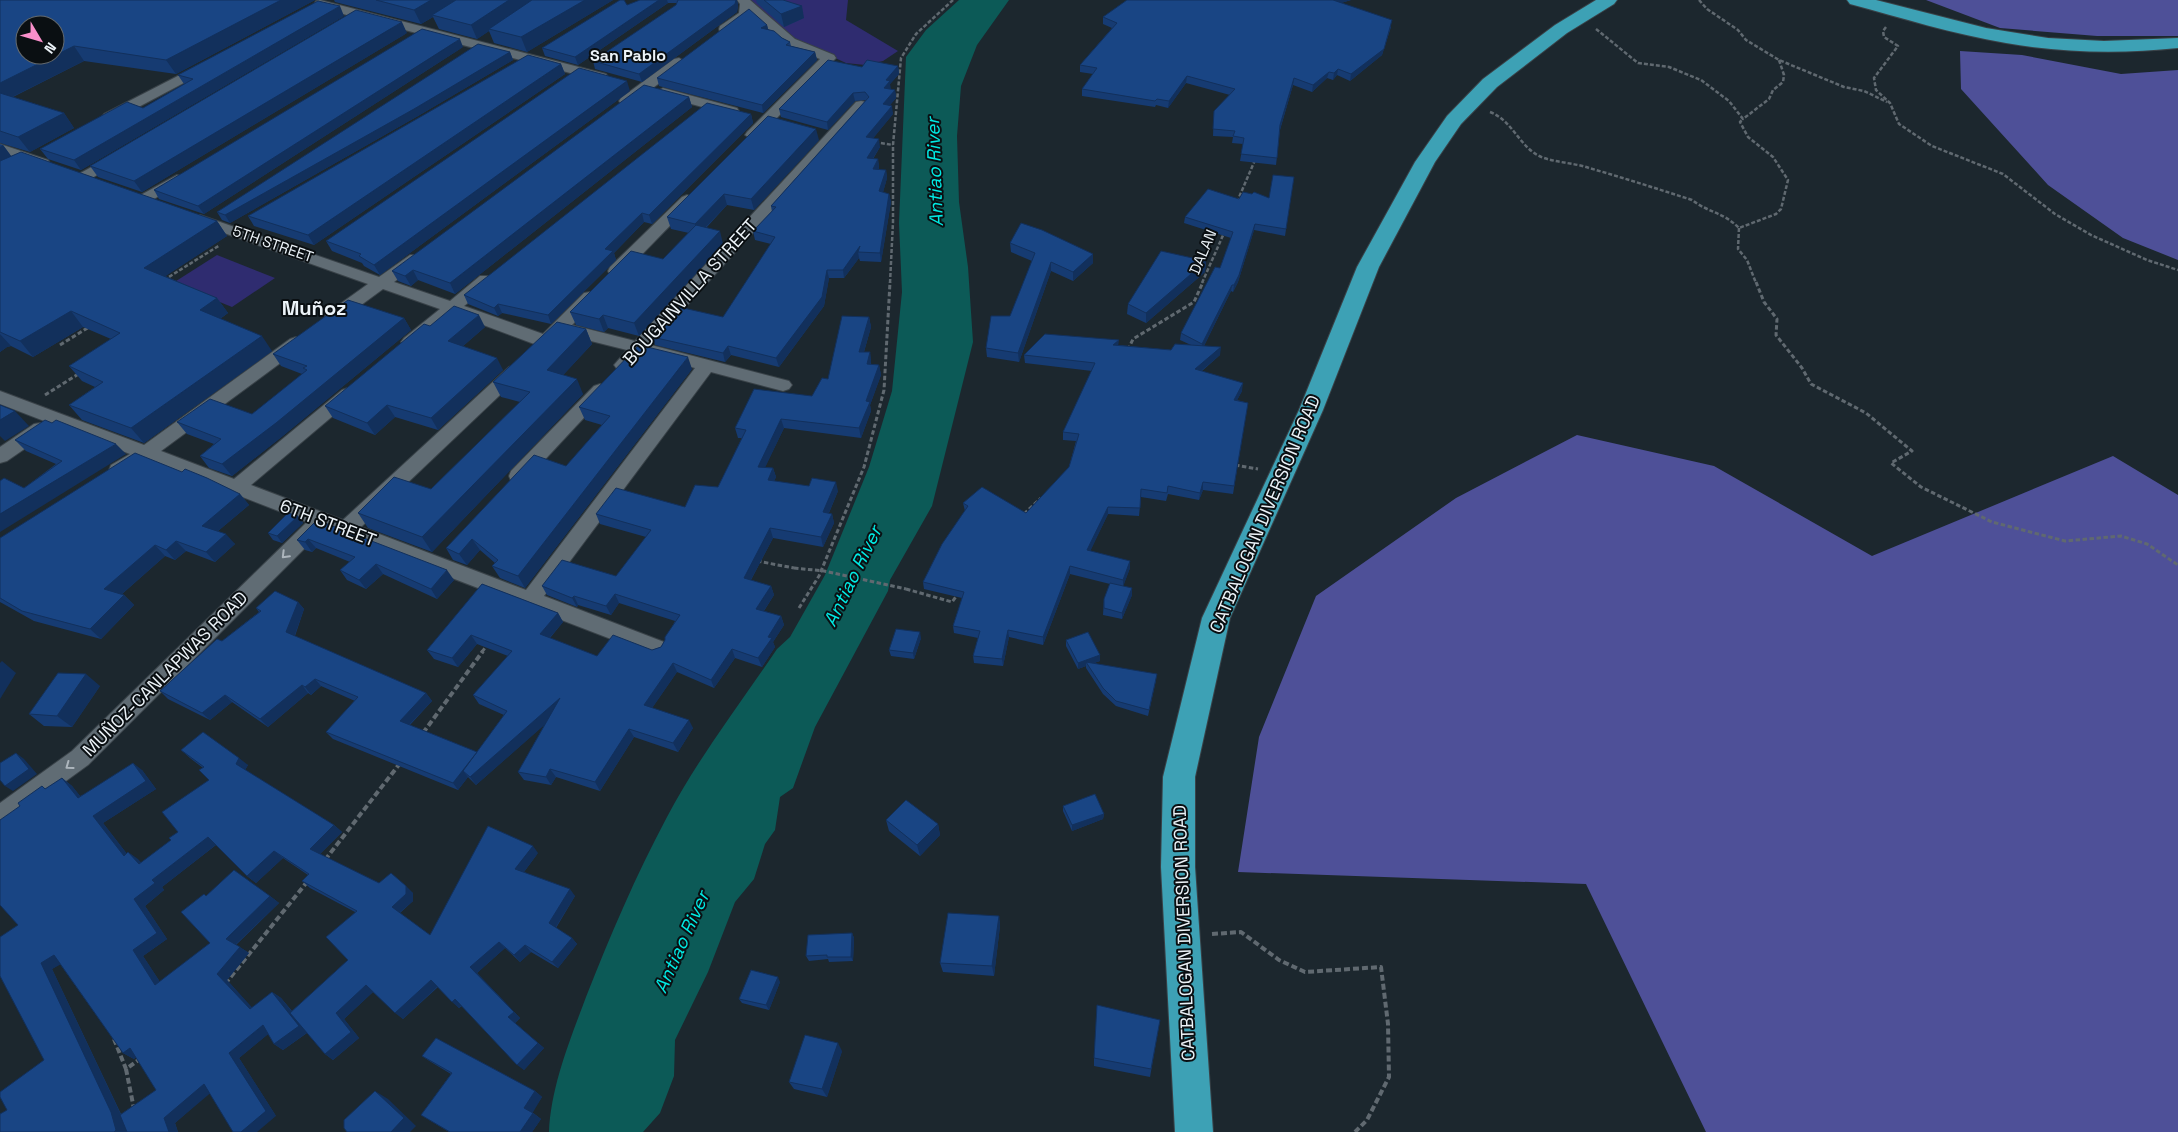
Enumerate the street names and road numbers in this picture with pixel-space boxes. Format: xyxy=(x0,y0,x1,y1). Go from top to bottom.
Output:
street label: BOUGAINVILLA STREET xyxy=(618,213,762,370)
street label: 5TH STREET xyxy=(230,221,316,266)
street label: DALAN xyxy=(1185,227,1220,277)
street label: CATBALOGAN DIVERSION ROAD xyxy=(1204,391,1325,636)
street label: 6TH STREET xyxy=(277,494,380,552)
street label: MUÑOZ-CANLAPWAS ROAD xyxy=(77,586,252,761)
street label: CATBALOGAN DIVERSION ROAD xyxy=(1168,805,1199,1061)

